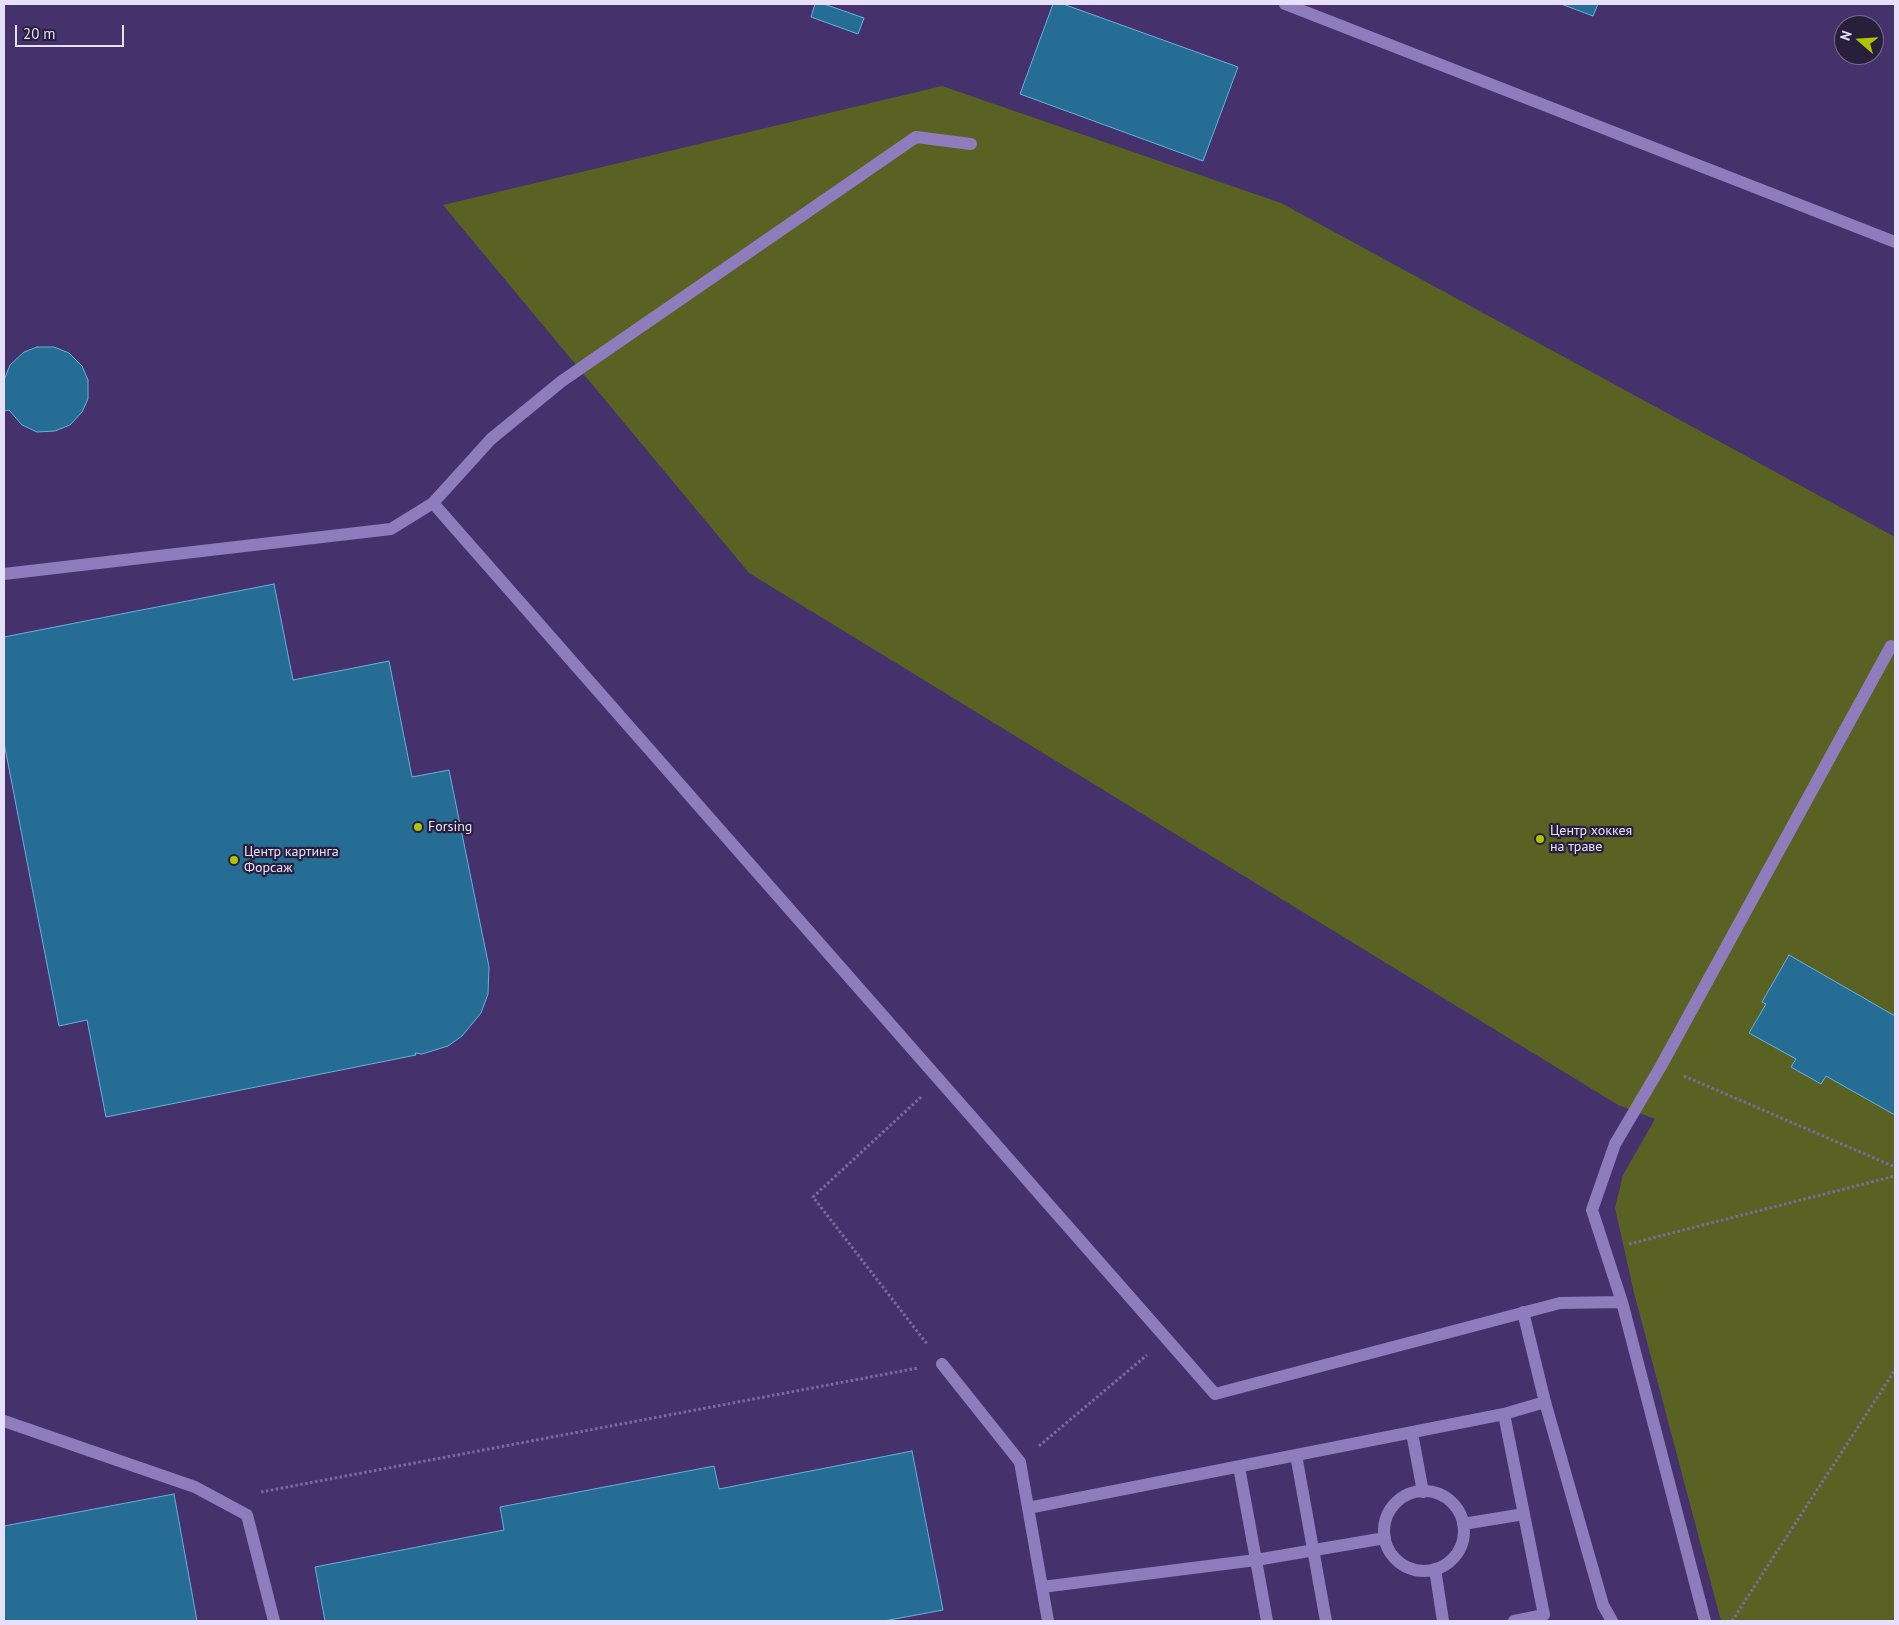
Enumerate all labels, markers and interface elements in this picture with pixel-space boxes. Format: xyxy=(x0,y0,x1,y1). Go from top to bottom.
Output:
scale bar xyxy=(18,15,126,47)
north arrow xyxy=(1834,15,1884,65)
text: 20 m xyxy=(23,24,56,43)
text: N xyxy=(1836,28,1856,43)
place label: Forsing xyxy=(428,819,472,835)
marker: Forsing xyxy=(412,821,424,833)
place label: Центр хоккея на траве xyxy=(1550,823,1632,856)
marker: Центр хоккея на траве xyxy=(1534,833,1546,845)
place label: Центр картинга Форсаж xyxy=(244,844,339,876)
marker: Центр картинга Форсаж xyxy=(228,854,240,866)

